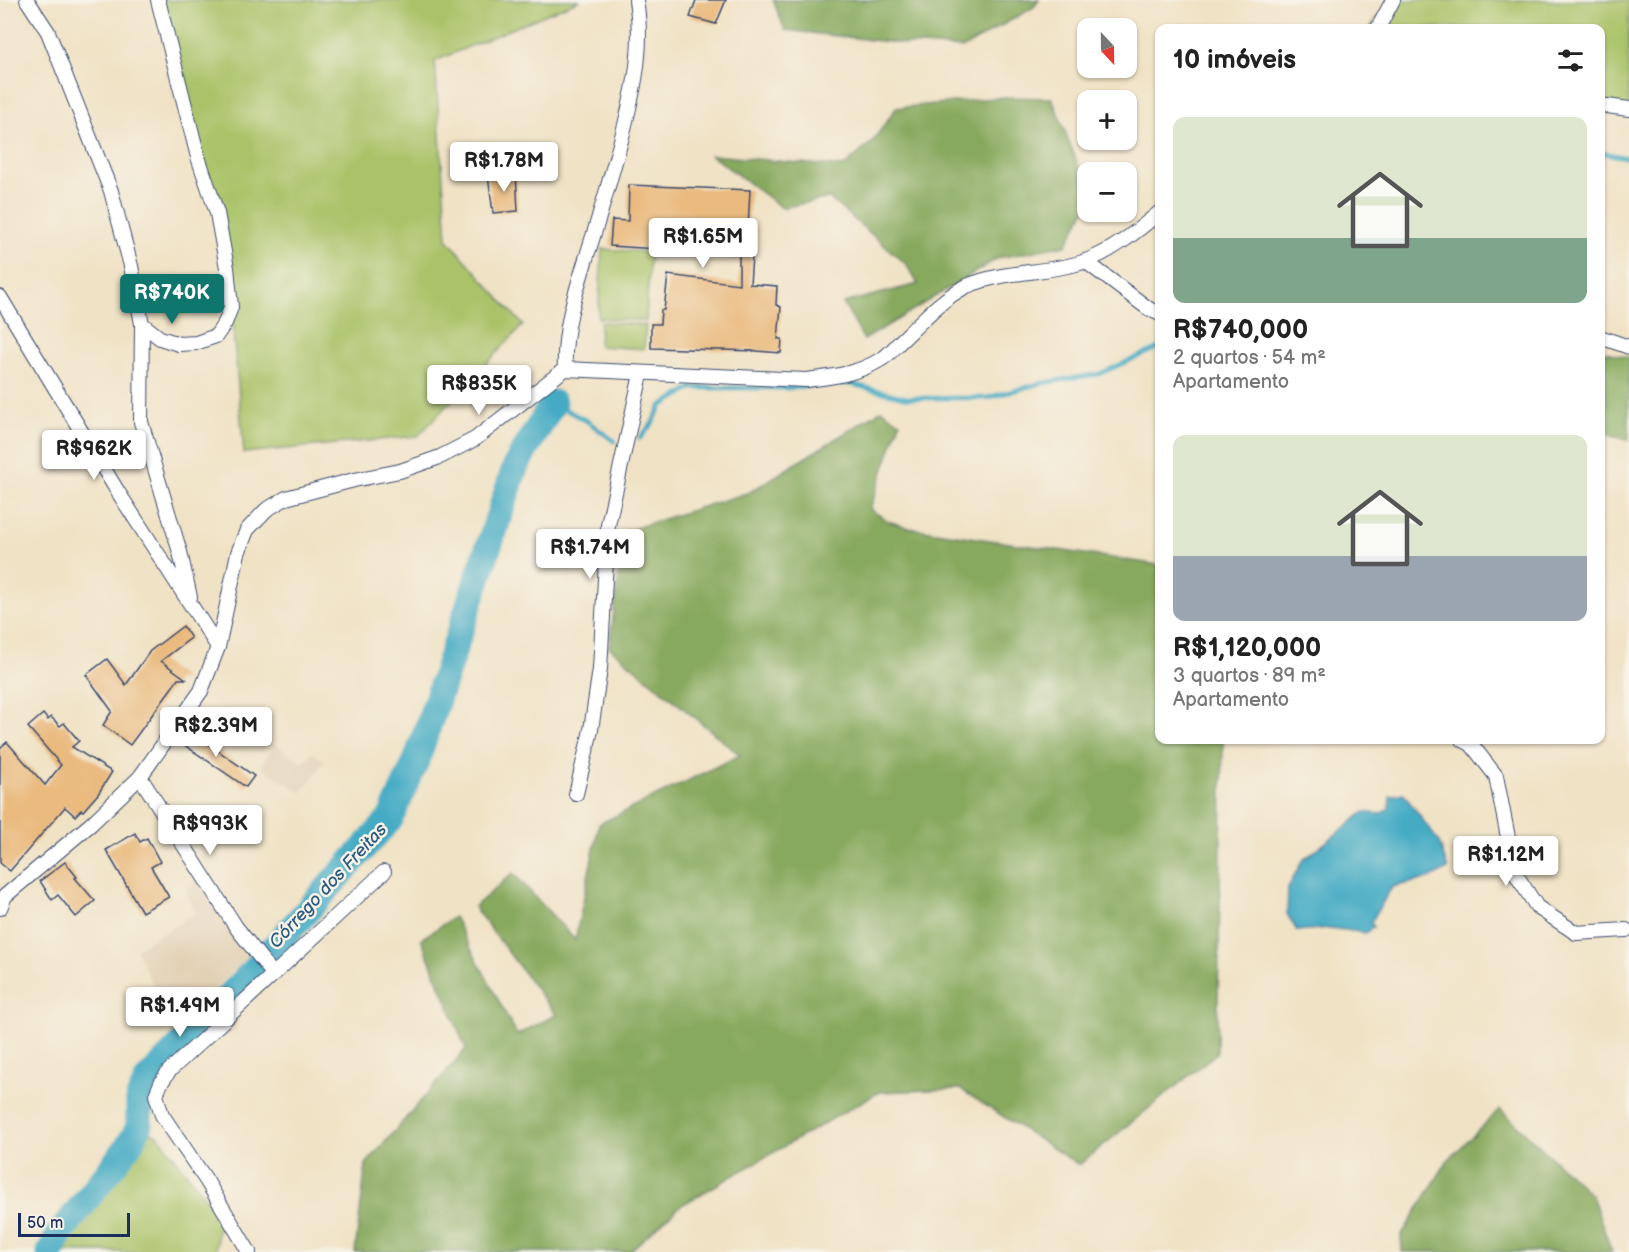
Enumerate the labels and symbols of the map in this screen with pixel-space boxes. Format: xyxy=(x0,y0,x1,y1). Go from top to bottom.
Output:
north arrow xyxy=(1077,18,1137,78)
pin: R$1.78M xyxy=(449,142,559,193)
pin: R$1.65M xyxy=(648,218,758,269)
pin: R$740K xyxy=(123,274,221,325)
pin: R$835K xyxy=(430,365,528,416)
pin: R$962K xyxy=(45,430,143,481)
pin: R$1.74M xyxy=(535,529,645,580)
pin: R$2.39M xyxy=(161,707,271,758)
pin: R$993K xyxy=(161,805,259,856)
water label: Córrego dos Freitas xyxy=(265,819,391,953)
pin: R$1.12M xyxy=(1451,836,1561,887)
pin: R$1.49M xyxy=(125,987,235,1038)
scale bar xyxy=(18,1210,130,1238)

